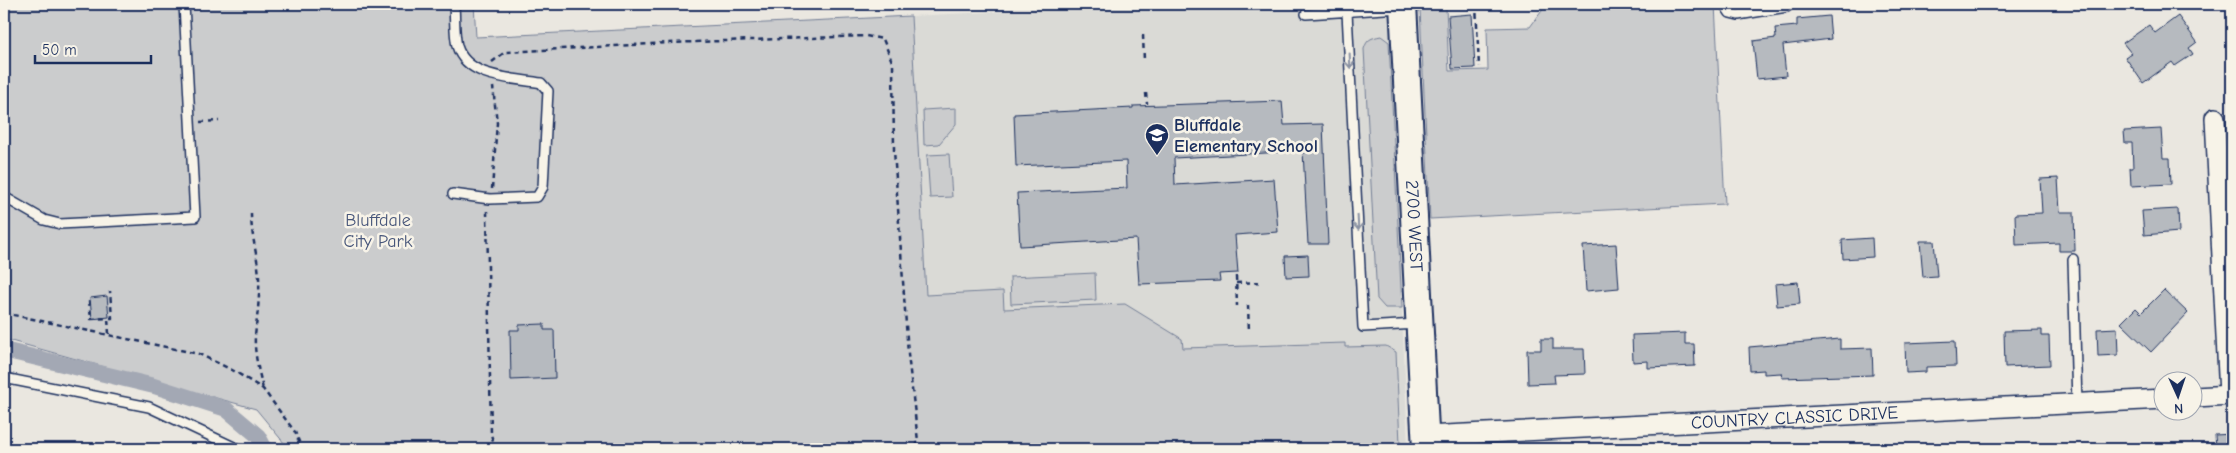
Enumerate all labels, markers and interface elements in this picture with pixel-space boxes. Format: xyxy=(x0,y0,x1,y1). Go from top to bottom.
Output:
scale bar xyxy=(35,32,151,64)
text: 50 m xyxy=(42,41,77,59)
one-way arrow xyxy=(1345,52,1354,68)
place label: Bluffdale Elementary School xyxy=(1174,115,1318,157)
school or university icon: Bluffdale Elementary School xyxy=(1144,122,1170,156)
street label: 2700 WEST xyxy=(1401,179,1427,273)
park label: Bluffdale City Park xyxy=(344,210,413,252)
one-way arrow xyxy=(1354,215,1363,231)
north arrow xyxy=(2154,370,2204,420)
text: N xyxy=(2174,400,2184,417)
street label: COUNTRY CLASSIC DRIVE xyxy=(1690,402,1899,434)

